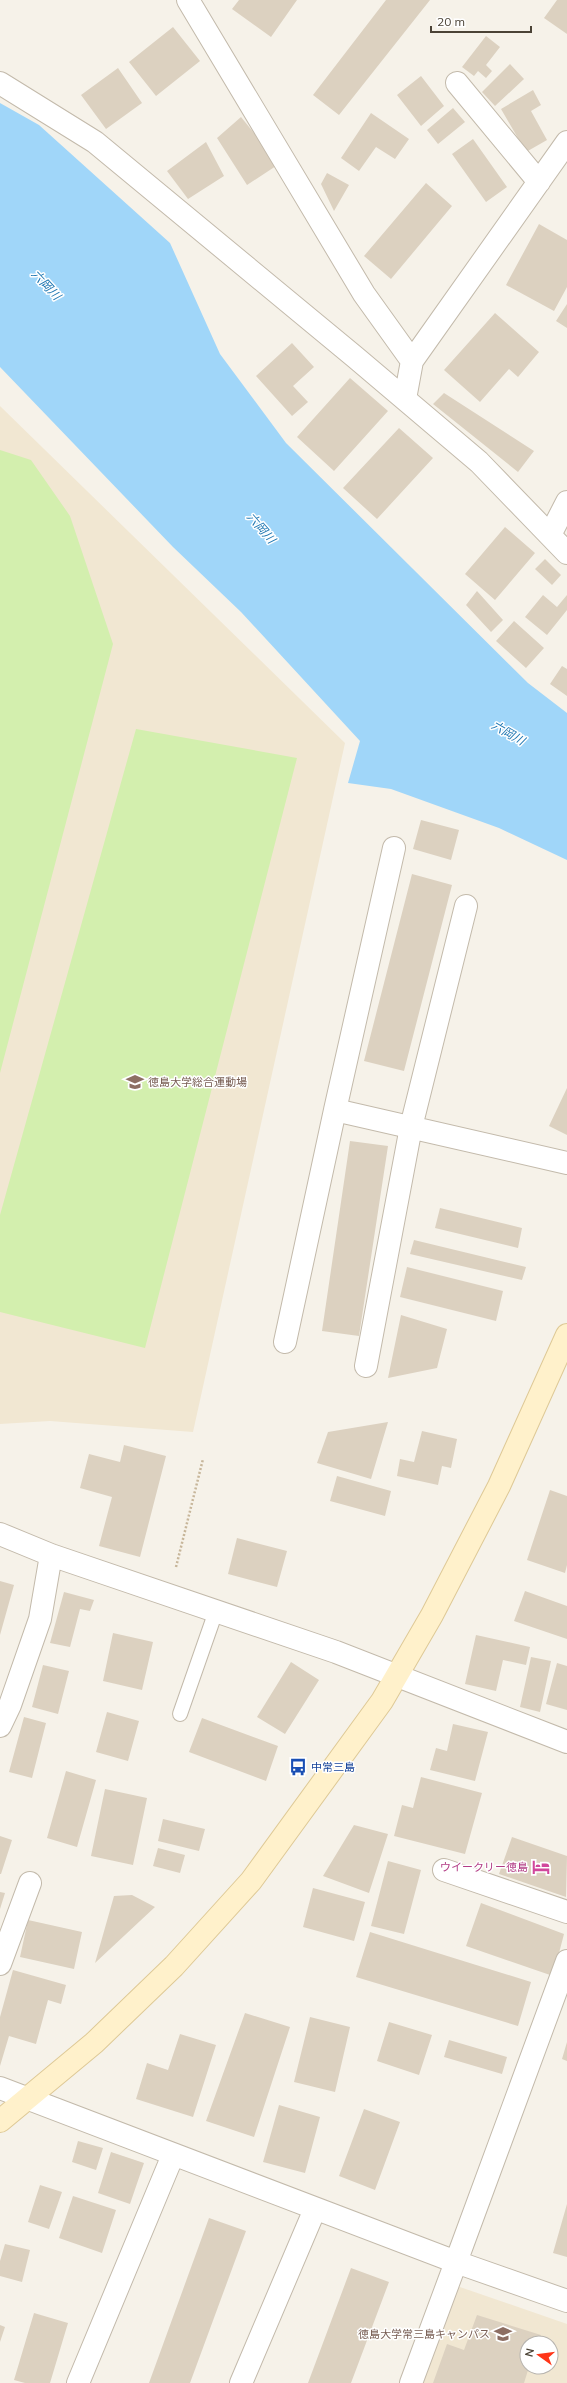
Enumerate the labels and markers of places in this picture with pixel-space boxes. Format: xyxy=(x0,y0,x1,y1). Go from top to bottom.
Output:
school or university icon: 徳島大学総合運動場 xyxy=(125,1072,145,1092)
place label: 徳島大学総合運動場 xyxy=(148,1075,247,1089)
bus stop icon: 中常三島 xyxy=(288,1757,308,1777)
place label: 中常三島 xyxy=(311,1760,355,1774)
hotel icon: ウイークリー徳島 xyxy=(531,1857,551,1877)
place label: ウイークリー徳島 xyxy=(440,1860,528,1874)
school or university icon: 徳島大学常三島キャンパス xyxy=(493,2324,513,2344)
place label: 徳島大学常三島キャンパス xyxy=(358,2327,490,2341)

